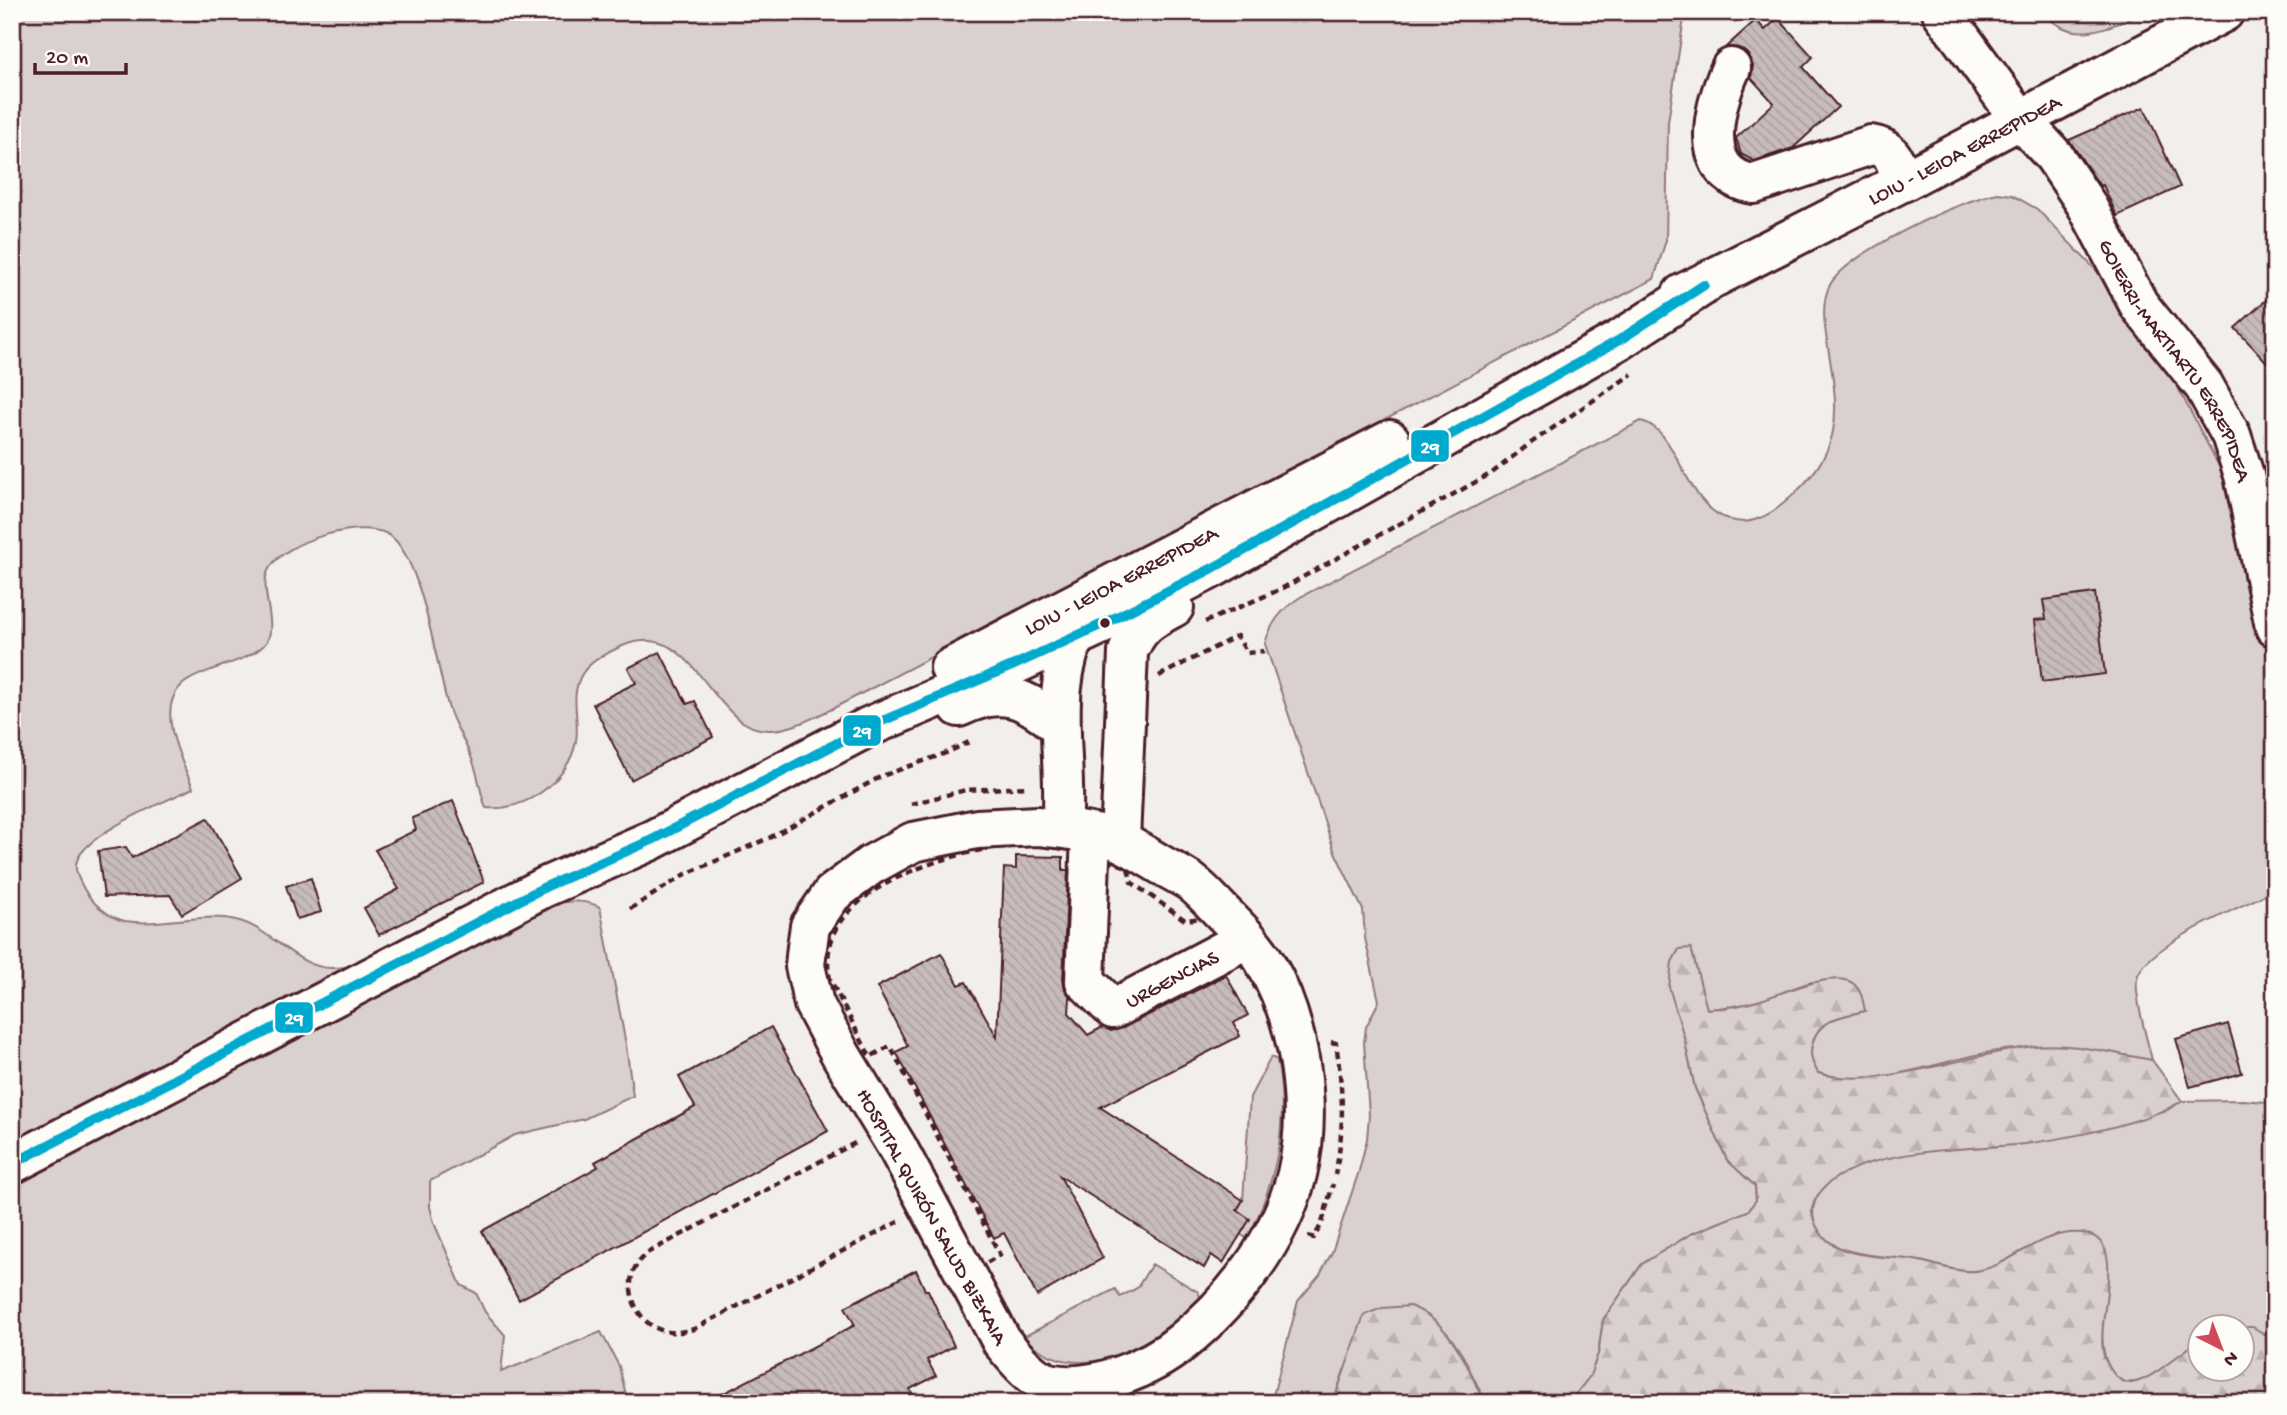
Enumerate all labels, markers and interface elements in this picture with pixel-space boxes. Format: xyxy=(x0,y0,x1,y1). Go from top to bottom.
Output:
scale bar xyxy=(35,32,126,76)
text: 20 m xyxy=(46,47,88,72)
street label: LOIU - LEIOA ERREPIDEA xyxy=(1865,91,2068,213)
street label: GOIERRI-MARTIARTU ERREPIDEA xyxy=(2091,236,2254,486)
line badge: 29 xyxy=(1410,429,1450,463)
text: 29 xyxy=(1421,438,1440,461)
street label: LOIU - LEIOA ERREPIDEA xyxy=(1021,522,1224,643)
unlabelled marker xyxy=(1098,616,1112,630)
line badge: 29 xyxy=(842,714,882,747)
text: 29 xyxy=(853,722,872,745)
street label: URGENCIAS xyxy=(1122,946,1224,1016)
line badge: 29 xyxy=(274,1001,314,1034)
text: 29 xyxy=(285,1009,304,1032)
street label: HOSPITAL QUIRÓN SALUD BIZKAIA xyxy=(849,1085,1012,1352)
north arrow xyxy=(2186,1314,2256,1384)
text: N xyxy=(2218,1345,2242,1371)

